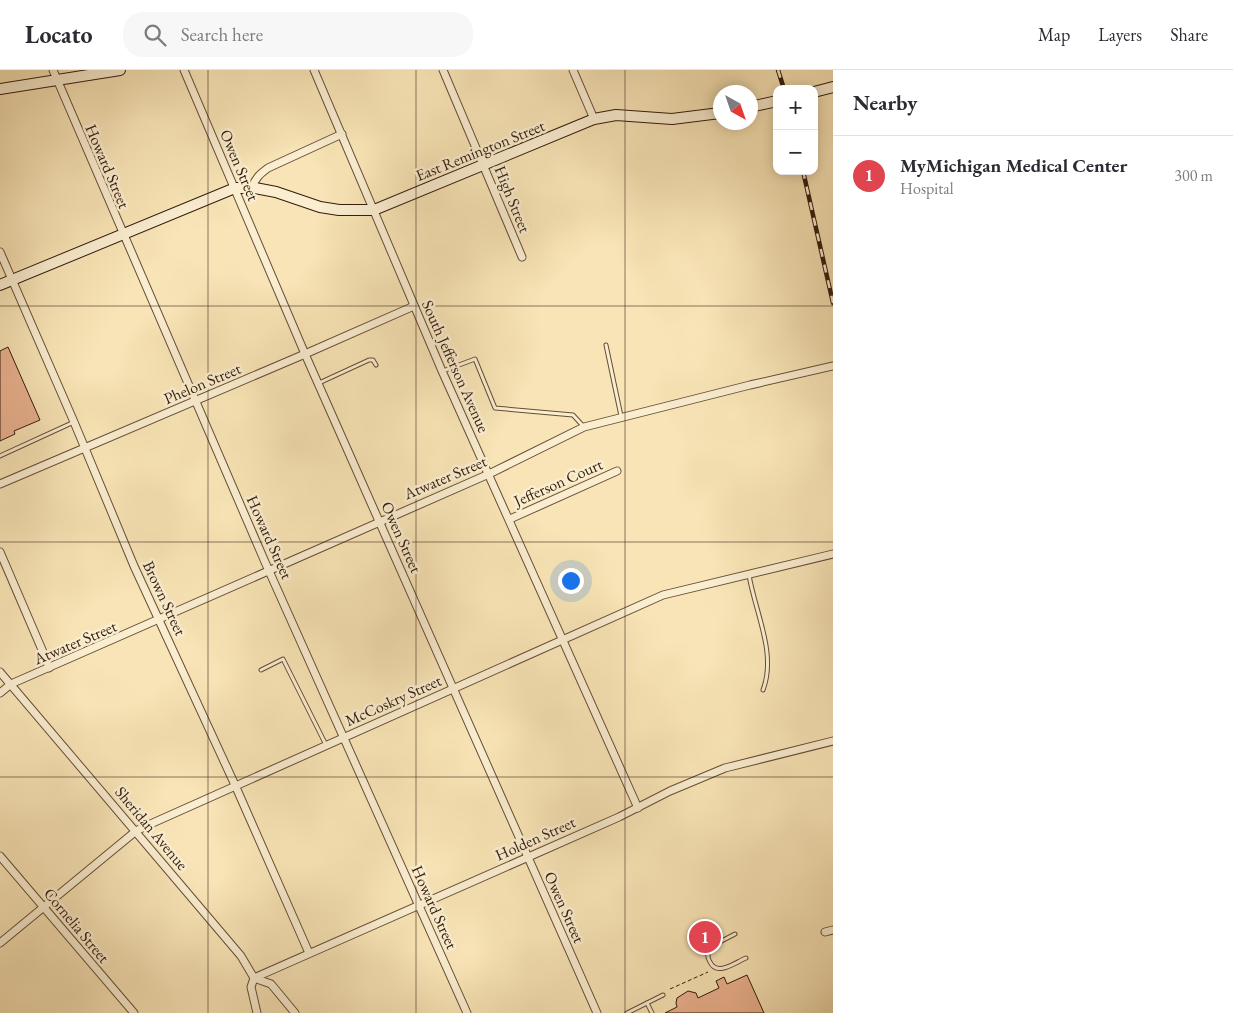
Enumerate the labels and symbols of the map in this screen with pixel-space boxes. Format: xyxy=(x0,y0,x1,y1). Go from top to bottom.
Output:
north arrow xyxy=(713,85,758,130)
street label: East Remington Street xyxy=(412,115,548,186)
street label: Howard Street xyxy=(80,121,135,212)
street label: Owen Street xyxy=(215,126,264,204)
street label: High Street xyxy=(490,163,535,236)
street label: South Jefferson Avenue xyxy=(417,297,494,436)
street label: Phelon Street xyxy=(160,358,244,409)
street label: Atwater Street xyxy=(400,451,490,505)
street label: Jefferson Court xyxy=(509,454,606,512)
street label: Howard Street xyxy=(242,492,297,582)
street label: Owen Street xyxy=(377,498,427,576)
street label: Brown Street xyxy=(138,557,191,639)
your location xyxy=(558,568,584,594)
street label: Atwater Street xyxy=(30,616,120,670)
street label: McCoskry Street xyxy=(342,670,445,731)
street label: Sheridan Avenue xyxy=(110,782,193,875)
street label: Holden Street xyxy=(492,811,579,865)
street label: Howard Street xyxy=(407,862,462,952)
street label: Owen Street xyxy=(540,868,590,946)
street label: Cornelia Street xyxy=(39,883,114,967)
pin: 1 xyxy=(689,918,721,956)

